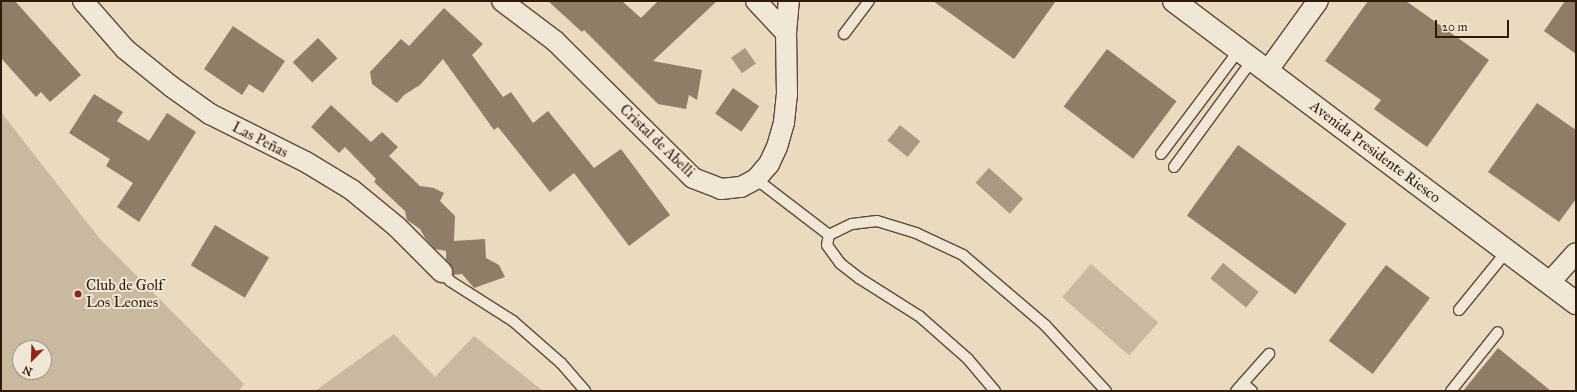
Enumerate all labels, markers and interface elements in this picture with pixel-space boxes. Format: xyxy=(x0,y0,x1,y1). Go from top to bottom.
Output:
scale bar xyxy=(1437,12,1511,38)
text: 20 m xyxy=(1442,20,1468,34)
street label: Avenida Presidente Riesco xyxy=(1306,97,1444,207)
street label: Cristal de Abelli xyxy=(616,101,698,181)
street label: Las Peñas xyxy=(229,118,291,162)
place label: Club de Golf Los Leones xyxy=(86,276,163,311)
marker: Club de Golf Los Leones xyxy=(73,289,83,299)
north arrow xyxy=(12,340,52,380)
text: N xyxy=(21,363,34,378)

